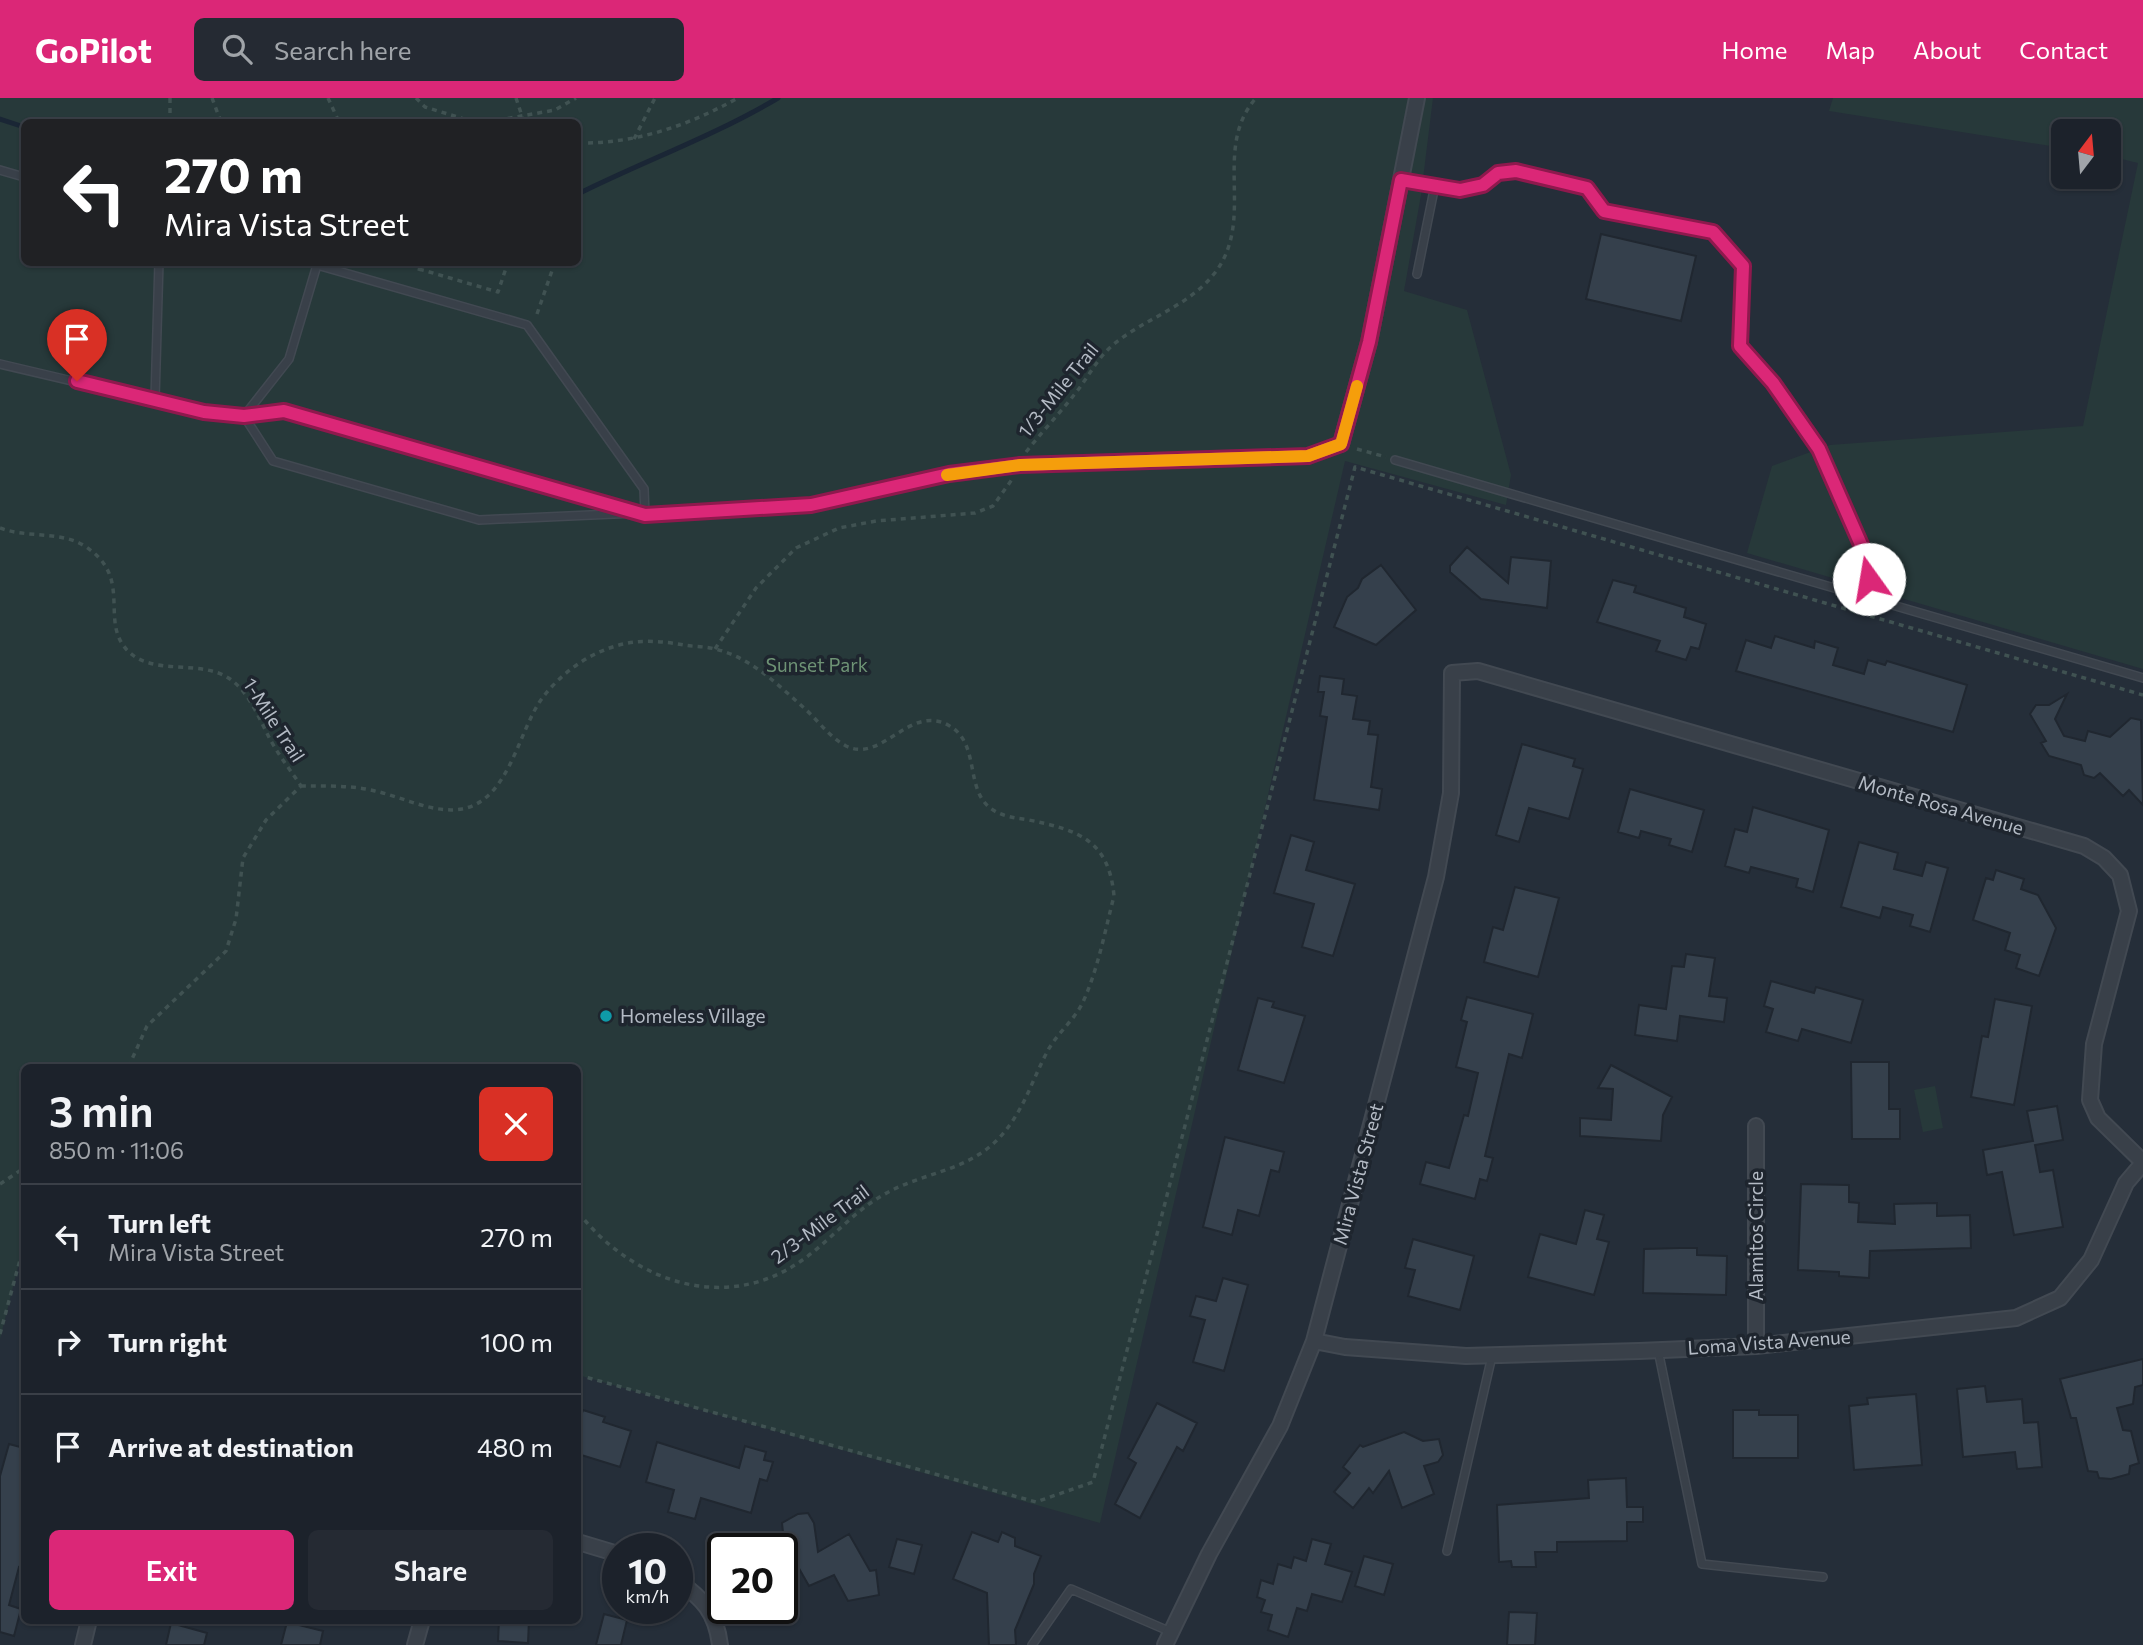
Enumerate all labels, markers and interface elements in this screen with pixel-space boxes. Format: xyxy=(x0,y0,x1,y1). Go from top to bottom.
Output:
search box xyxy=(194,18,684,81)
text: GoPilot xyxy=(35,29,152,70)
icon: search xyxy=(218,30,256,68)
text: Search here xyxy=(274,34,411,65)
text: Home xyxy=(1722,35,1788,64)
text: Map xyxy=(1826,35,1875,64)
text: About xyxy=(1913,35,1981,64)
text: Contact xyxy=(2019,35,2108,64)
north arrow xyxy=(2051,119,2121,189)
map controls xyxy=(2051,119,2121,189)
text: 270 m xyxy=(164,143,303,203)
icon: left xyxy=(49,147,140,238)
text: Mira Vista Street xyxy=(164,203,409,243)
pin xyxy=(47,309,107,381)
icon: arrive xyxy=(58,320,96,358)
street label: 1/3-Mile Trail xyxy=(1013,338,1103,441)
position arrow xyxy=(1832,542,1906,616)
park label: Sunset Park xyxy=(766,653,868,676)
street label: 1-Mile Trail xyxy=(239,673,310,766)
street label: Monte Rosa Avenue xyxy=(1856,770,2026,839)
place label: Homeless Village xyxy=(620,1004,766,1027)
marker: Homeless Village xyxy=(598,1008,614,1024)
text: 3 min xyxy=(49,1084,154,1136)
button: close xyxy=(479,1087,553,1161)
street label: Mira Vista Street xyxy=(1328,1100,1388,1247)
text: 850 m · 11:06 xyxy=(49,1136,184,1164)
street label: Alamitos Circle xyxy=(1744,1171,1767,1301)
street label: 2/3-Mile Trail xyxy=(766,1179,873,1268)
text: Turn left xyxy=(108,1207,211,1238)
icon: left xyxy=(49,1218,87,1256)
text: 270 m xyxy=(480,1221,553,1252)
text: Mira Vista Street xyxy=(108,1238,284,1266)
icon: right xyxy=(49,1323,87,1361)
street label: Loma Vista Avenue xyxy=(1687,1324,1851,1359)
text: Turn right xyxy=(108,1326,227,1357)
text: 100 m xyxy=(480,1326,553,1357)
icon: arrive xyxy=(49,1428,87,1466)
text: Arrive at destination xyxy=(108,1431,354,1462)
text: 480 m xyxy=(477,1431,553,1462)
button: Exit xyxy=(49,1530,294,1610)
button: Share xyxy=(308,1530,553,1610)
speed limit sign: 20 xyxy=(707,1533,798,1624)
text: 10 xyxy=(628,1548,667,1591)
text: km/h xyxy=(626,1585,669,1607)

